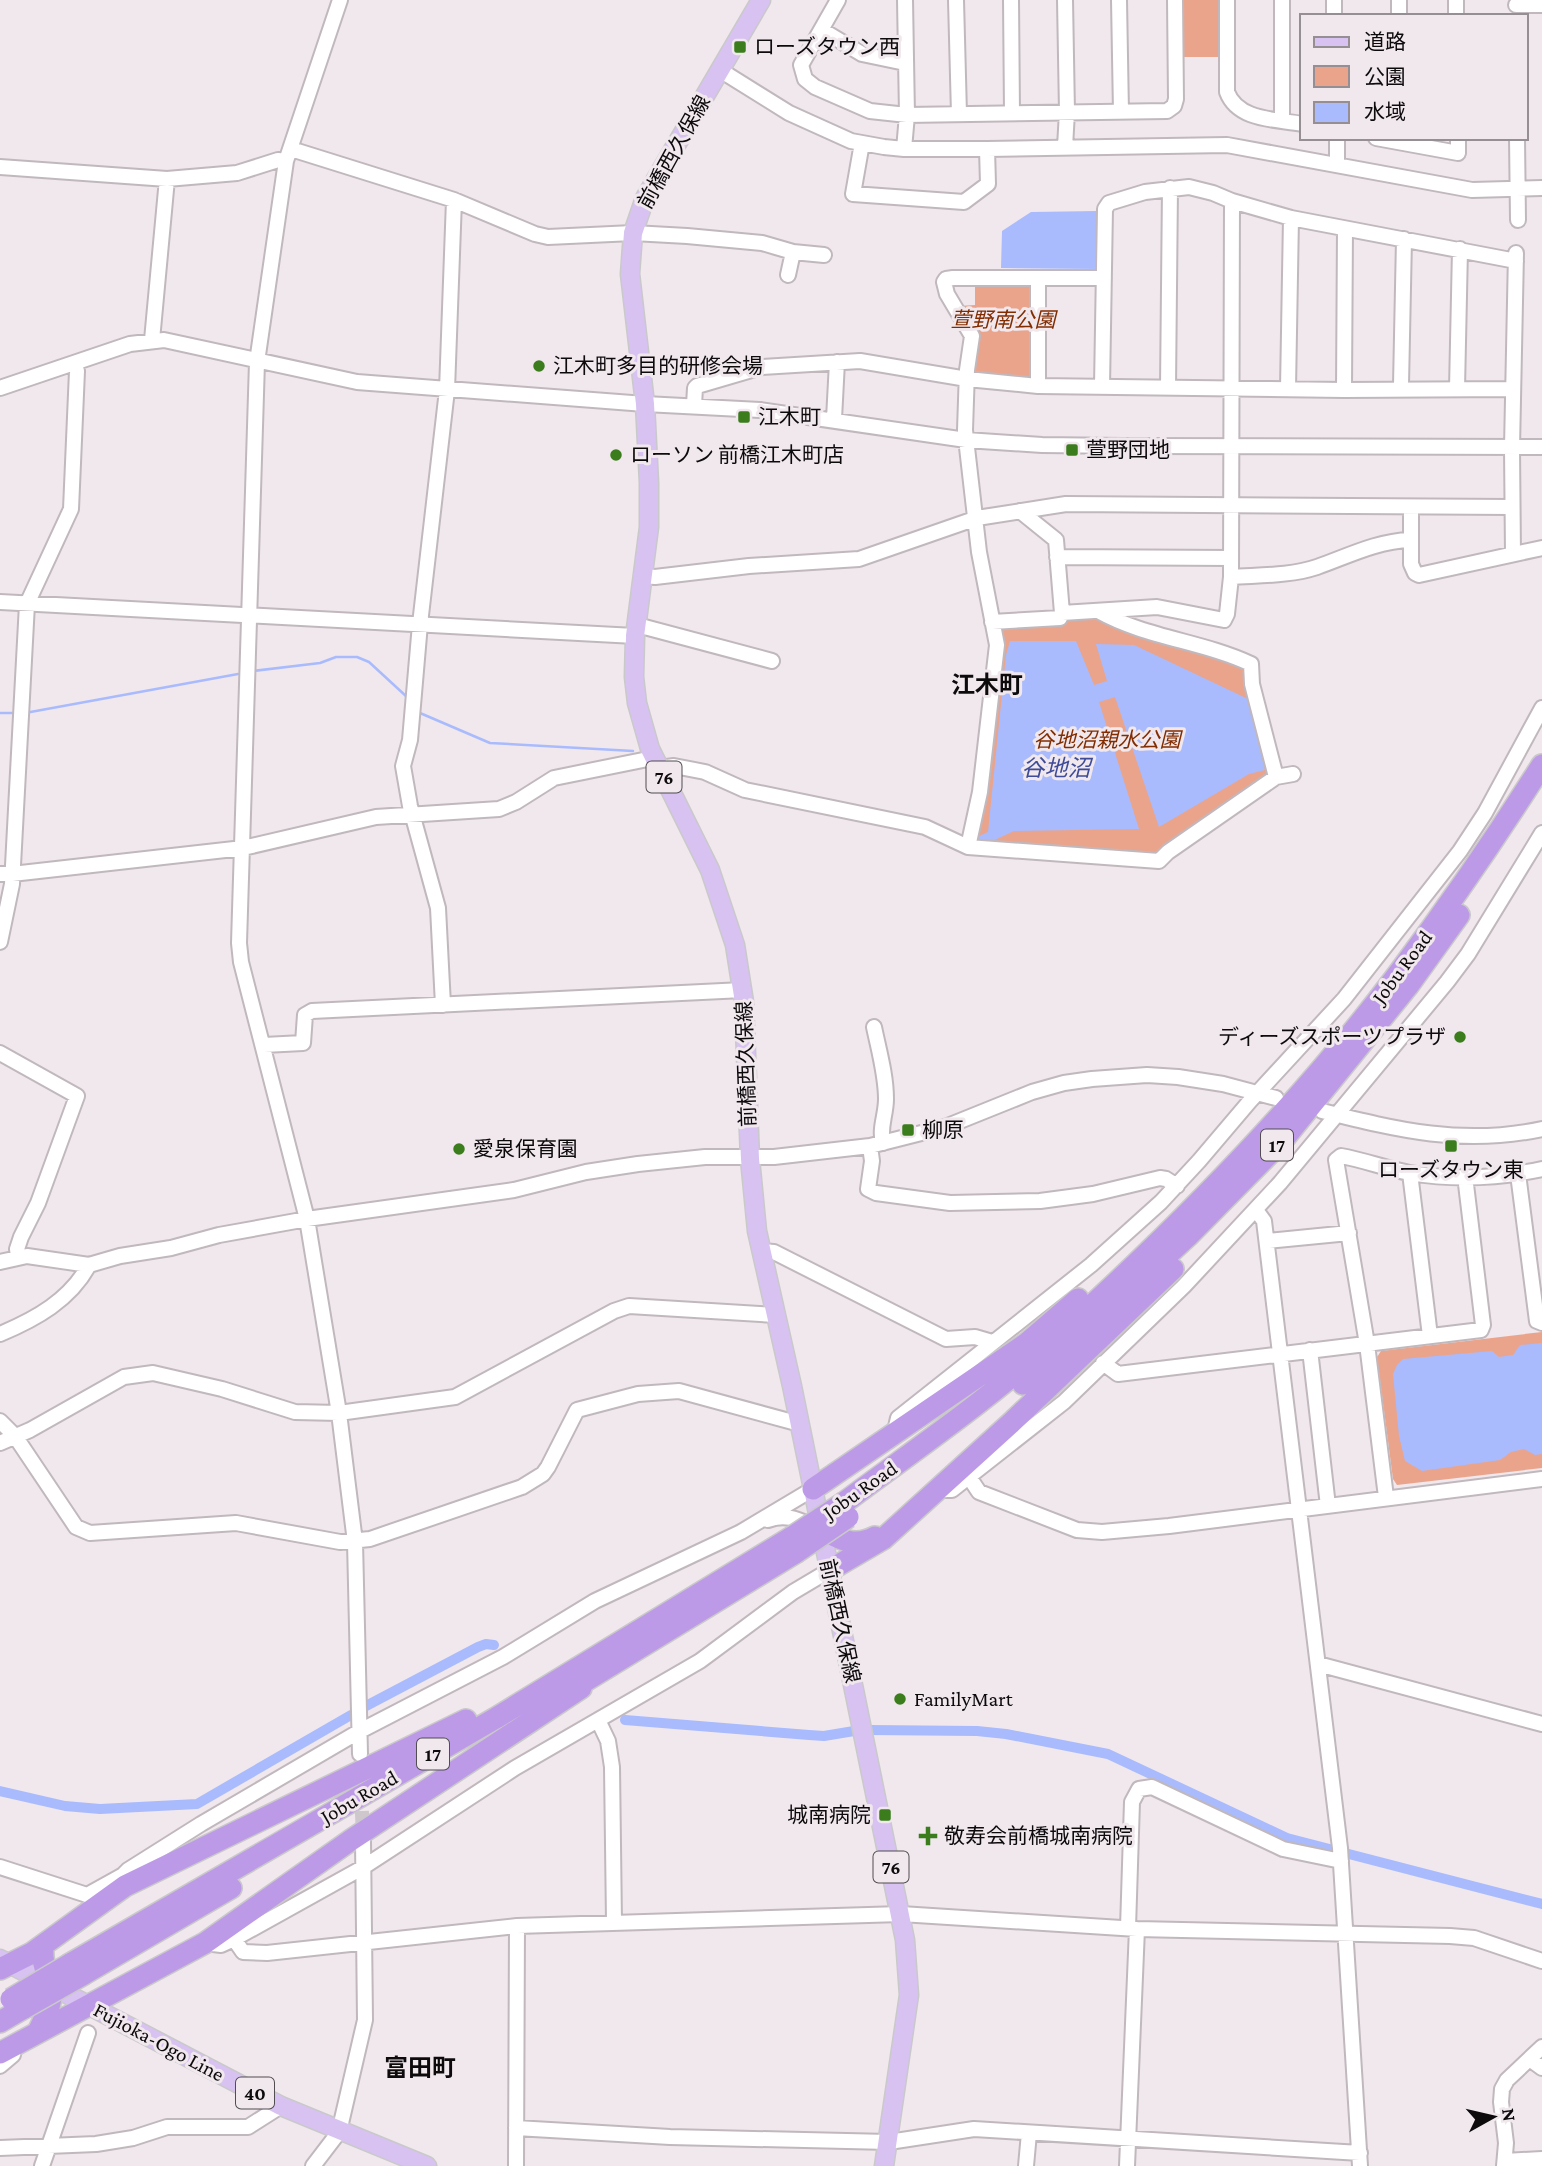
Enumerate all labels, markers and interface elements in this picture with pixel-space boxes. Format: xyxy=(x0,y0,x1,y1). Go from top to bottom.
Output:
legend xyxy=(1300,14,1528,140)
text: 道路 xyxy=(1364,30,1406,54)
place label: ローズタウン西 xyxy=(754,35,900,59)
marker: ローズタウン西 xyxy=(732,39,748,55)
text: 公園 xyxy=(1364,65,1406,89)
street label: 前橋西久保線 xyxy=(633,91,715,213)
text: 水域 xyxy=(1364,100,1406,124)
park label: 萱野南公園 xyxy=(951,308,1058,332)
place label: 江木町多目的研修会場 xyxy=(553,354,763,378)
marker: 江木町多目的研修会場 xyxy=(531,358,547,374)
place label: 江木町 xyxy=(758,405,821,429)
marker: 江木町 xyxy=(736,409,752,425)
place label: 萱野団地 xyxy=(1086,438,1170,462)
marker: 萱野団地 xyxy=(1064,442,1080,458)
place label: ローソン 前橋江木町店 xyxy=(630,443,844,467)
marker: ローソン 前橋江木町店 xyxy=(608,447,624,463)
district label: 江木町 xyxy=(951,671,1023,698)
park label: 谷地沼親水公園 xyxy=(1034,728,1183,752)
water label: 谷地沼 xyxy=(1022,755,1094,781)
road number: 76 xyxy=(646,762,682,792)
street label: Jobu Road xyxy=(1366,926,1437,1010)
street label: 前橋西久保線 xyxy=(732,1001,760,1127)
place label: ディーズスポーツプラザ xyxy=(1218,1025,1446,1049)
marker: ディーズスポーツプラザ xyxy=(1452,1029,1468,1045)
place label: 柳原 xyxy=(922,1118,964,1142)
marker: 柳原 xyxy=(900,1122,916,1138)
road number: 17 xyxy=(1261,1130,1293,1161)
place label: 愛泉保育園 xyxy=(473,1137,578,1161)
marker: ローズタウン東 xyxy=(1443,1138,1459,1154)
marker: 愛泉保育園 xyxy=(451,1141,467,1157)
place label: ローズタウン東 xyxy=(1378,1158,1524,1182)
street label: Jobu Road xyxy=(817,1456,902,1525)
street label: 前橋西久保線 xyxy=(815,1557,865,1685)
place label: FamilyMart xyxy=(914,1687,1014,1711)
marker: FamilyMart xyxy=(892,1691,908,1707)
road number: 17 xyxy=(417,1738,449,1770)
street label: Jobu Road xyxy=(314,1765,402,1830)
place label: 城南病院 xyxy=(787,1803,871,1827)
marker: 城南病院 xyxy=(877,1807,893,1823)
place label: 敬寿会前橋城南病院 xyxy=(944,1824,1133,1848)
marker: 敬寿会前橋城南病院 xyxy=(918,1826,938,1846)
road number: 76 xyxy=(874,1852,908,1882)
street label: Fujioka-Ogo Line xyxy=(90,1997,228,2087)
district label: 富田町 xyxy=(384,2054,456,2081)
road number: 40 xyxy=(236,2078,274,2108)
north arrow xyxy=(1458,2082,1528,2152)
text: N xyxy=(1498,2107,1521,2123)

